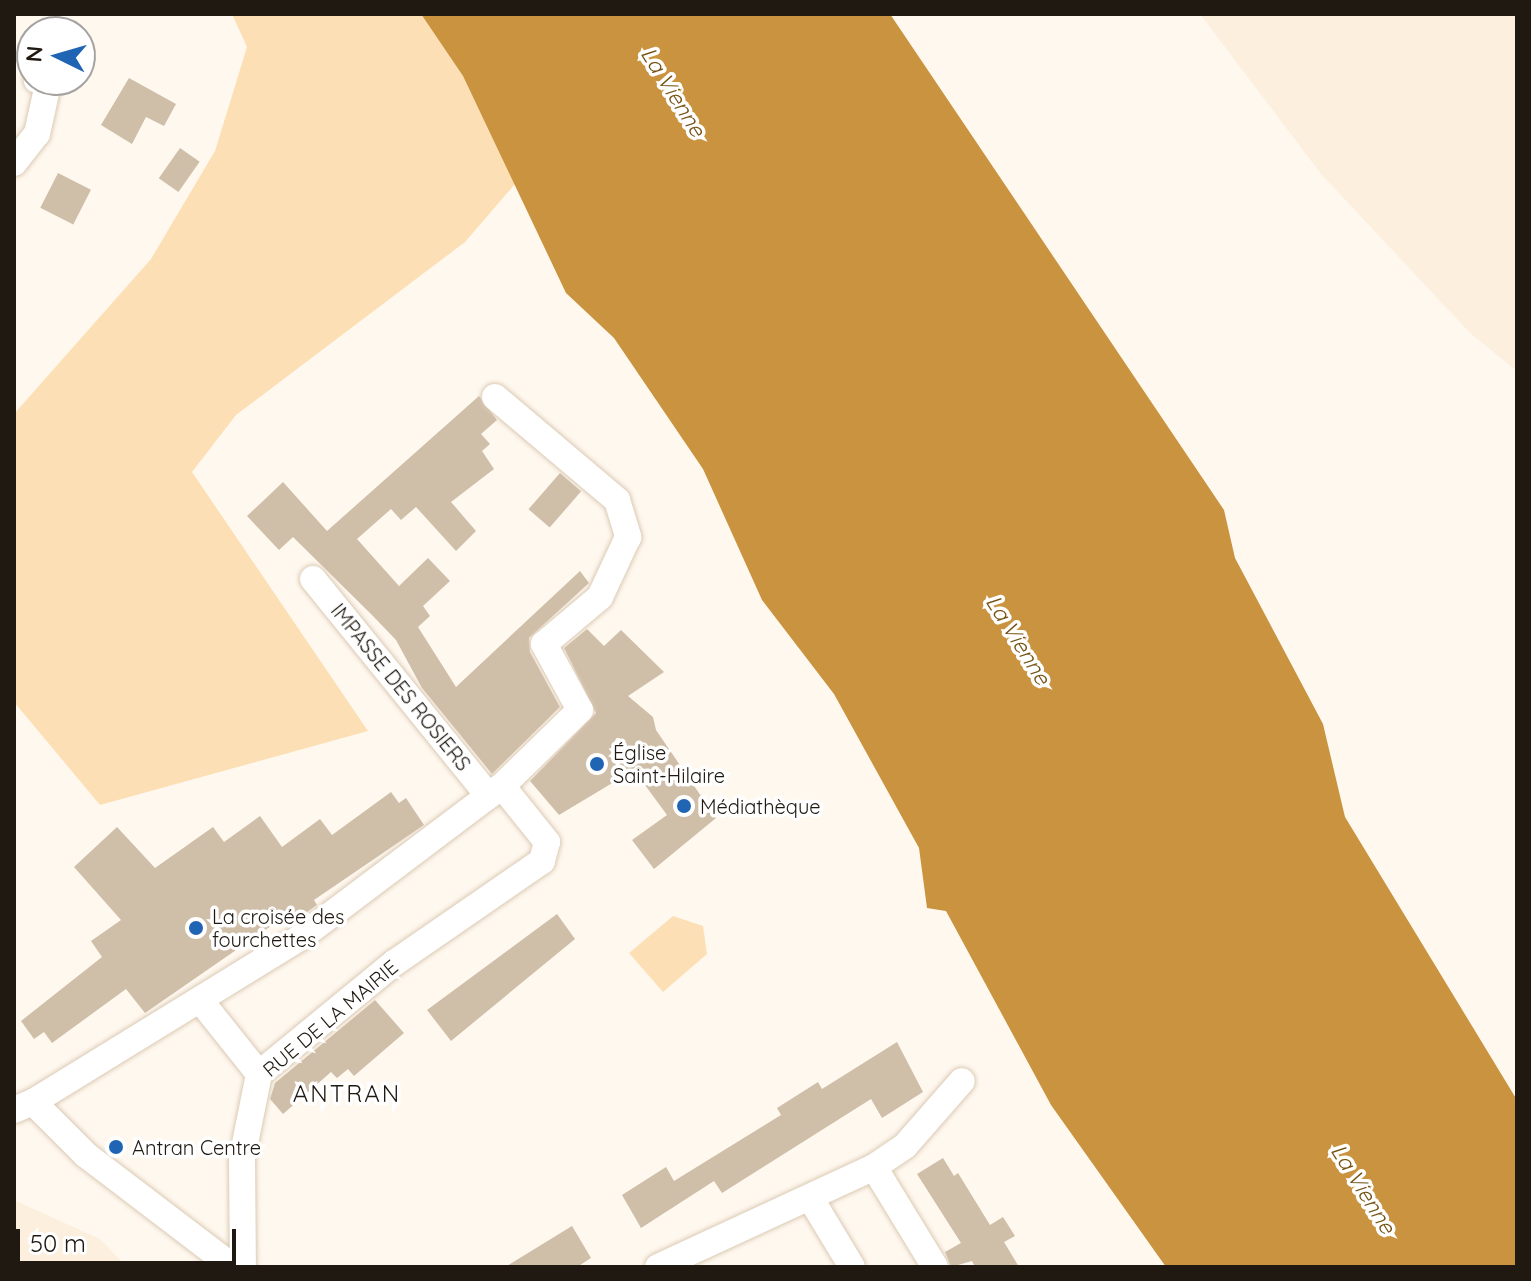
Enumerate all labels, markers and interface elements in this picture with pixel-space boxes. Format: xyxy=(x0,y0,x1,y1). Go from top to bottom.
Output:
north arrow xyxy=(16,16,96,96)
water label: La Vienne xyxy=(635,42,711,142)
text: N xyxy=(19,45,49,63)
water label: La Vienne xyxy=(980,590,1056,690)
street label: IMPASSE DES ROSIERS xyxy=(326,599,476,775)
place label: Église Saint-Hilaire xyxy=(613,740,725,787)
marker: Église Saint-Hilaire xyxy=(588,755,606,773)
place label: Médiathèque xyxy=(700,794,821,818)
marker: Médiathèque xyxy=(675,797,693,815)
place label: La croisée des fourchettes xyxy=(212,904,344,951)
marker: La croisée des fourchettes xyxy=(187,919,205,937)
street label: RUE DE LA MAIRIE xyxy=(258,955,402,1081)
district label: ANTRAN xyxy=(293,1080,401,1108)
place label: Antran Centre xyxy=(132,1135,261,1159)
marker: Antran Centre xyxy=(107,1138,125,1156)
water label: La Vienne xyxy=(1325,1139,1401,1239)
scale bar xyxy=(20,1213,240,1263)
text: 50 m xyxy=(30,1228,86,1258)

